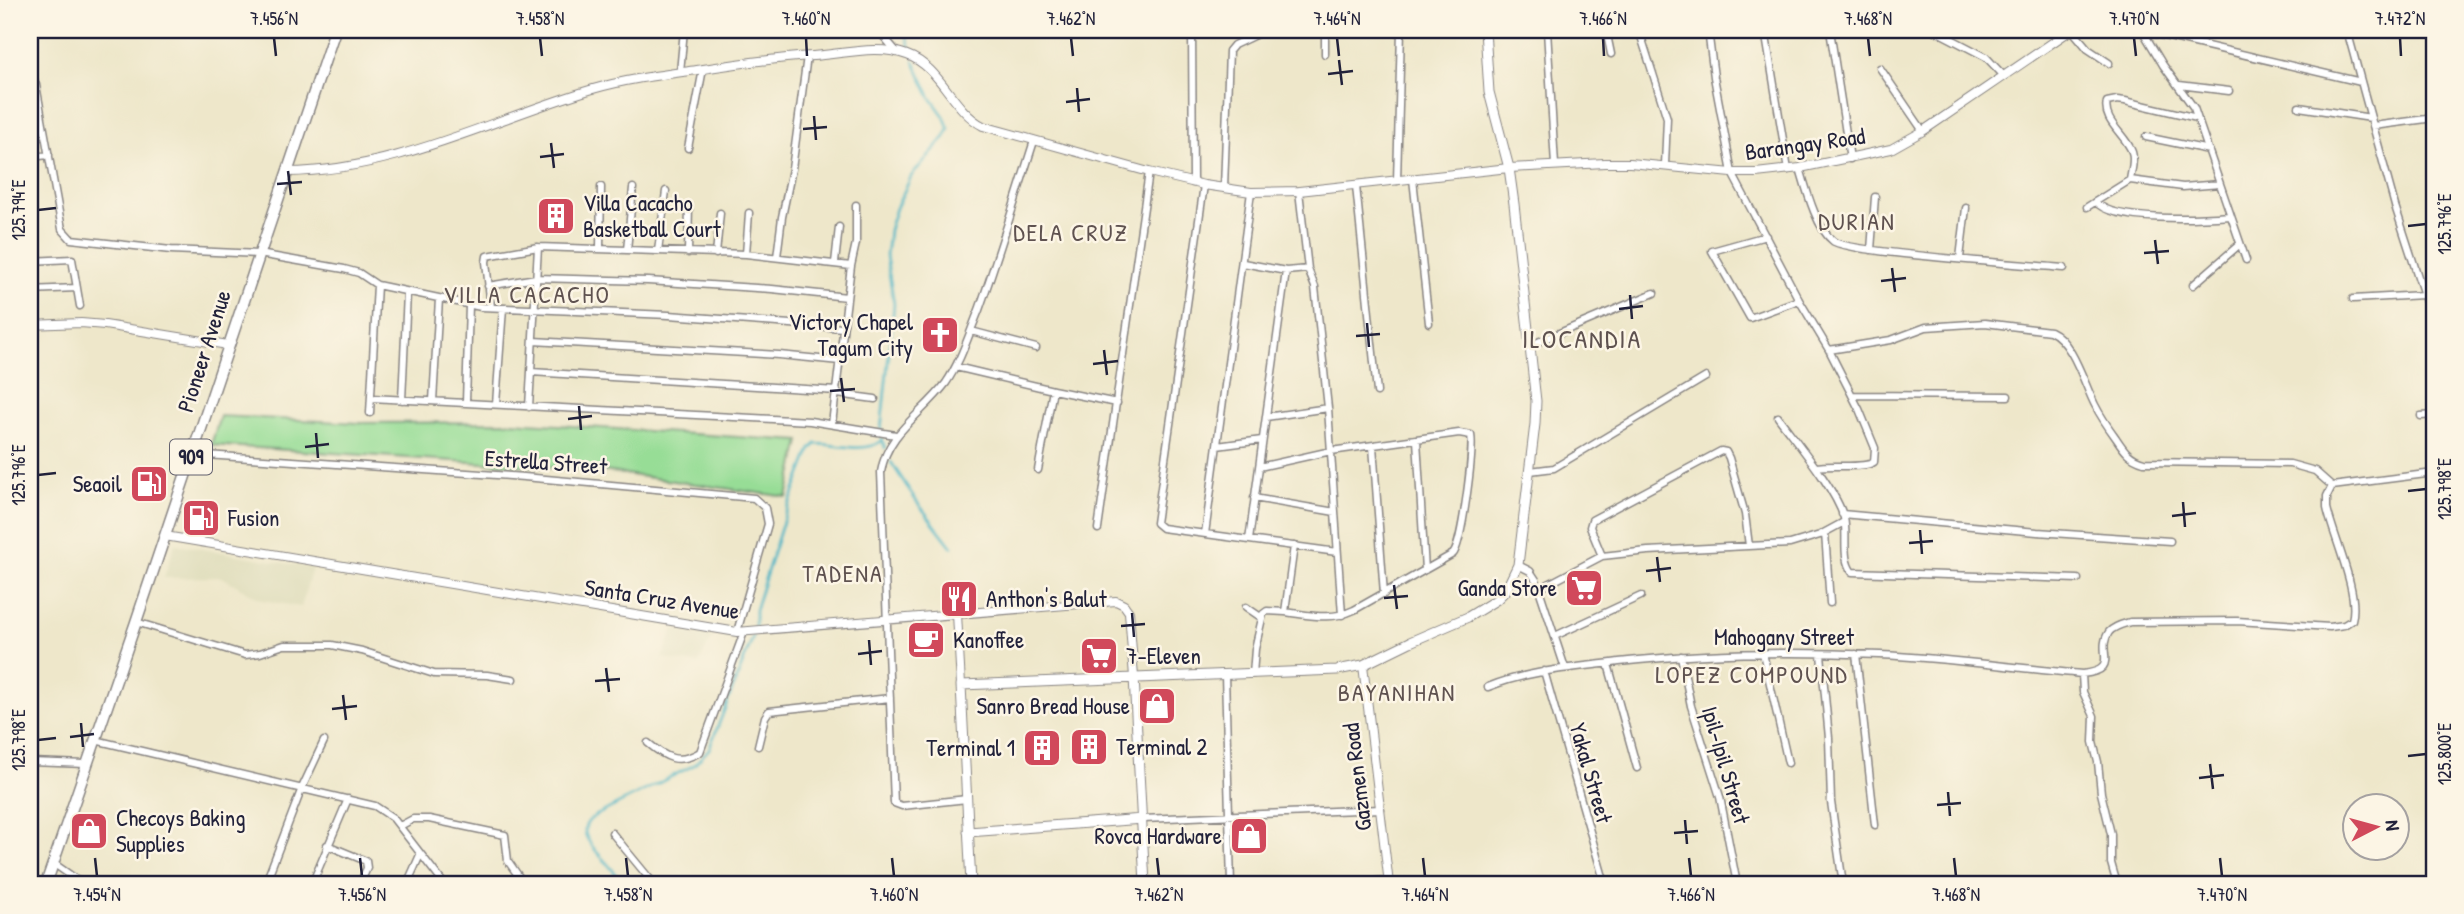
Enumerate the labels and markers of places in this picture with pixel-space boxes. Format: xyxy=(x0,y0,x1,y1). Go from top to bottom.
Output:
place label: Villa Cacacho Basketball Court xyxy=(583,187,722,244)
building icon: Villa Cacacho Basketball Court xyxy=(535,195,577,237)
place label: Victory Chapel Tagum City xyxy=(789,306,914,363)
church icon: Victory Chapel Tagum City xyxy=(919,314,961,356)
fuel station icon: Seaoil xyxy=(128,463,170,505)
place label: Seaoil xyxy=(73,468,123,499)
fuel station icon: Fusion xyxy=(180,497,222,539)
place label: Fusion xyxy=(227,502,280,533)
supermarket icon: Ganda Store xyxy=(1563,567,1605,609)
place label: Ganda Store xyxy=(1458,572,1557,603)
restaurant icon: Anthon's Balut xyxy=(938,578,980,620)
place label: Anthon's Balut xyxy=(986,583,1108,614)
cafe icon: Kanoffee xyxy=(905,619,947,661)
place label: Kanoffee xyxy=(953,624,1024,655)
supermarket icon: 7-Eleven xyxy=(1078,635,1120,677)
place label: 7-Eleven xyxy=(1126,640,1201,671)
shop icon: Sanro Bread House xyxy=(1136,685,1178,727)
place label: Sanro Bread House xyxy=(976,690,1130,721)
building icon: Terminal 2 xyxy=(1068,726,1110,768)
building icon: Terminal 1 xyxy=(1021,727,1063,769)
place label: Terminal 2 xyxy=(1116,731,1207,762)
place label: Terminal 1 xyxy=(926,732,1015,763)
place label: Checoys Baking Supplies xyxy=(116,802,246,859)
shop icon: Checoys Baking Supplies xyxy=(68,810,110,852)
shop icon: Rovca Hardware xyxy=(1228,815,1270,857)
place label: Rovca Hardware xyxy=(1095,820,1222,851)

